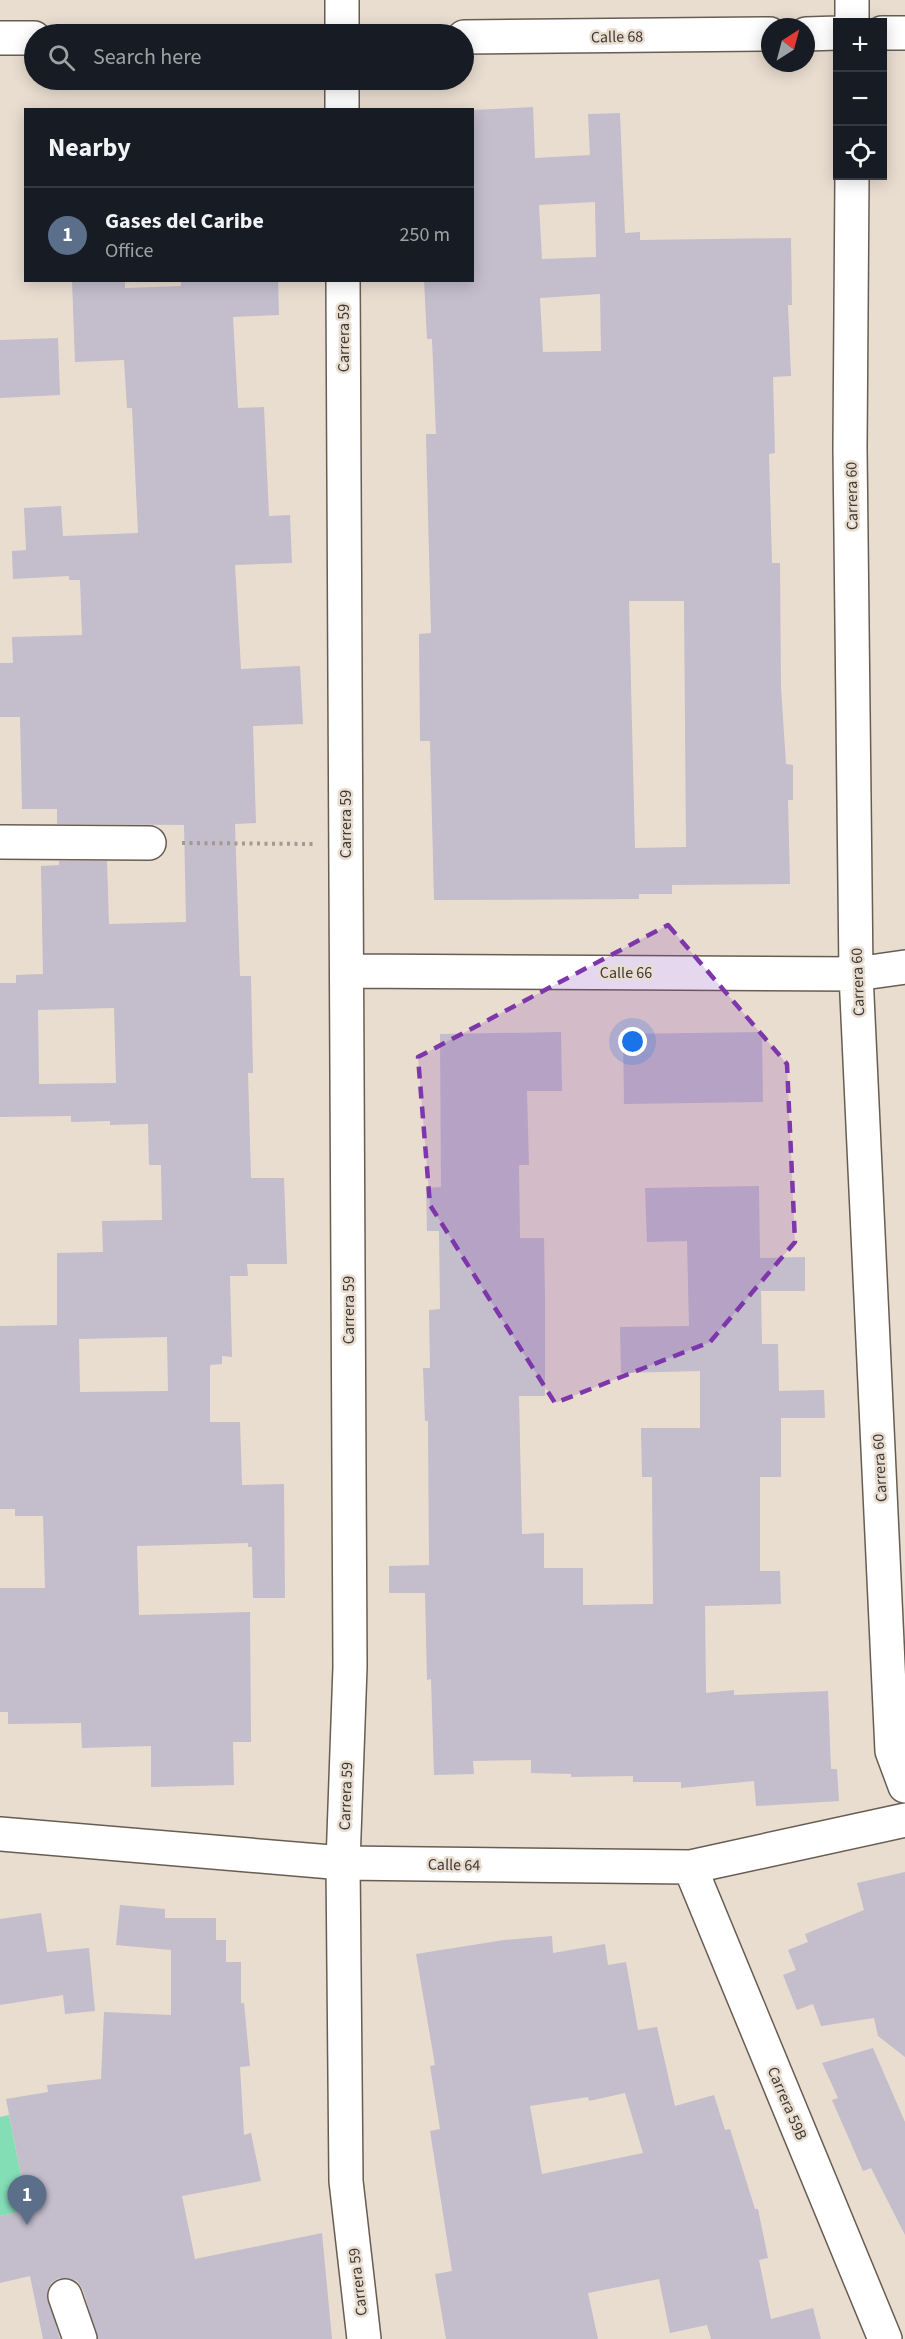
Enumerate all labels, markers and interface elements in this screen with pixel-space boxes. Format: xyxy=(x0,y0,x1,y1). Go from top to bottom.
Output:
north arrow xyxy=(761,18,815,72)
map controls xyxy=(833,18,887,180)
button: + xyxy=(833,18,887,72)
search box xyxy=(24,24,474,90)
street label: Calle 68 xyxy=(591,26,643,48)
icon: search xyxy=(45,41,78,74)
text: Search here xyxy=(93,41,201,73)
button: − xyxy=(833,72,887,126)
button: locate xyxy=(833,126,887,180)
text: Nearby xyxy=(48,129,131,166)
text: Gases del Caribe xyxy=(105,205,264,237)
text: 1 xyxy=(62,221,73,249)
text: 250 m xyxy=(400,221,450,249)
text: Office xyxy=(105,237,153,265)
street label: Carrera 59 xyxy=(333,304,355,372)
street label: Carrera 60 xyxy=(840,462,864,530)
street label: Carrera 59 xyxy=(335,790,357,858)
street label: Carrera 60 xyxy=(846,947,870,1017)
street label: Calle 66 xyxy=(600,962,652,984)
your location xyxy=(618,1027,647,1056)
street label: Carrera 59 xyxy=(338,1276,360,1344)
street label: Carrera 60 xyxy=(867,1433,893,1503)
street label: Carrera 59 xyxy=(334,1761,358,1831)
street label: Calle 64 xyxy=(428,1854,480,1876)
street label: Carrera 59B xyxy=(762,2063,812,2144)
pin: 1 xyxy=(8,2176,46,2225)
street label: Carrera 59 xyxy=(343,2247,373,2317)

